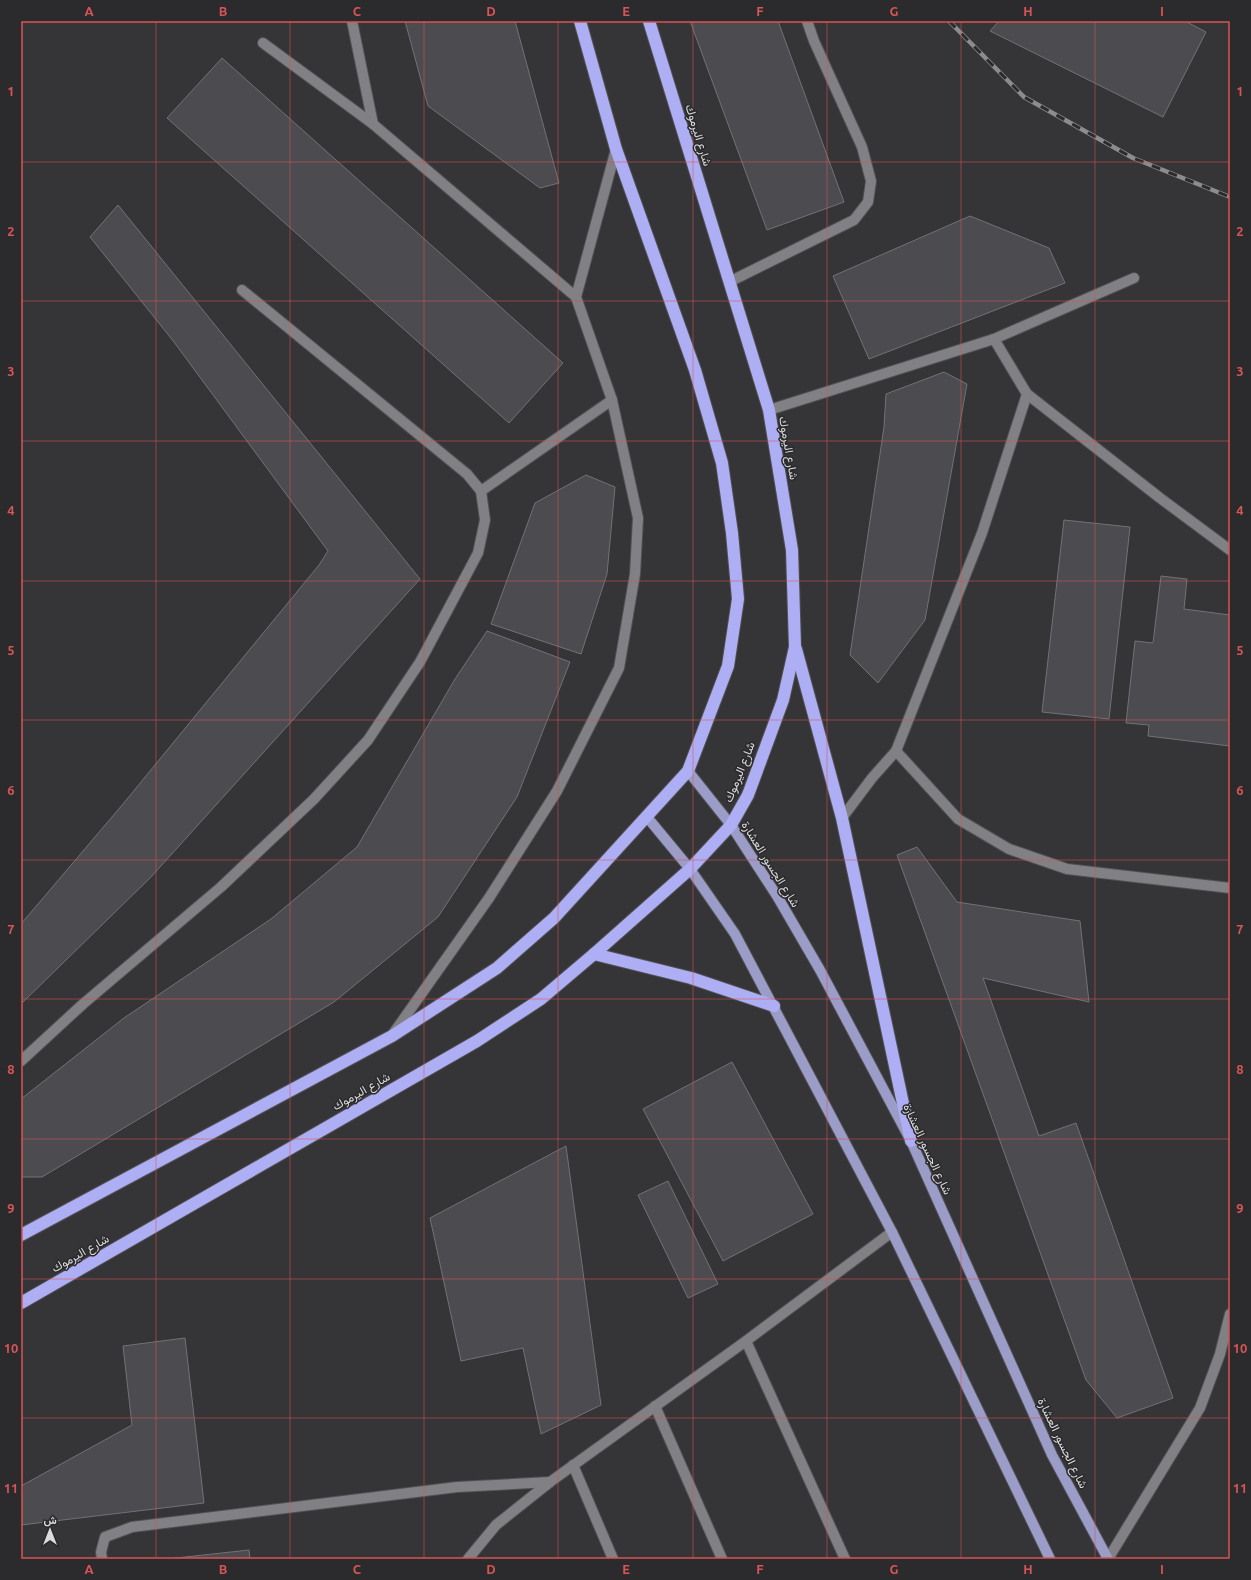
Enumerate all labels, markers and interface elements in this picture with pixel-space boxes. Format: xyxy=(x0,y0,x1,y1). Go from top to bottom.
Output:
text: A xyxy=(84,4,94,18)
text: B xyxy=(219,4,228,18)
text: C xyxy=(353,4,362,18)
text: D xyxy=(486,4,496,18)
text: E xyxy=(622,4,630,18)
text: F xyxy=(756,4,764,18)
text: G xyxy=(890,4,899,18)
text: H xyxy=(1023,4,1033,18)
text: I xyxy=(1160,4,1164,18)
text: 1 xyxy=(7,84,15,98)
text: 1 xyxy=(1236,84,1244,98)
street label: شارع اليرموك xyxy=(681,103,715,168)
text: 2 xyxy=(7,224,15,238)
text: 2 xyxy=(1236,224,1244,238)
text: 3 xyxy=(7,364,15,378)
text: 3 xyxy=(1236,364,1244,378)
street label: شارع اليرموك xyxy=(774,415,801,481)
text: 4 xyxy=(7,503,15,517)
text: 4 xyxy=(1236,503,1244,517)
text: 5 xyxy=(7,643,15,657)
text: 5 xyxy=(1236,643,1244,657)
street label: شارع اليرموك xyxy=(721,740,760,805)
text: 6 xyxy=(7,783,15,797)
text: 6 xyxy=(1236,783,1244,797)
street label: شارع الجسور العشارة xyxy=(737,819,803,911)
text: 7 xyxy=(7,922,15,936)
text: 7 xyxy=(1236,922,1244,936)
text: 8 xyxy=(7,1062,15,1076)
text: 8 xyxy=(1236,1062,1244,1076)
street label: شارع اليرموك xyxy=(330,1069,393,1115)
street label: شارع الجسور العشارة xyxy=(899,1101,955,1198)
text: 9 xyxy=(7,1201,15,1215)
text: 9 xyxy=(1236,1201,1244,1215)
street label: شارع اليرموك xyxy=(49,1231,112,1277)
text: 10 xyxy=(4,1341,18,1355)
text: 10 xyxy=(1233,1341,1247,1355)
street label: شارع الجسور العشارة xyxy=(1033,1396,1090,1492)
text: 11 xyxy=(4,1481,18,1495)
text: 11 xyxy=(1233,1481,1247,1495)
north arrow xyxy=(30,1510,70,1550)
text: ش xyxy=(43,1514,57,1527)
text: A xyxy=(84,1562,94,1576)
text: B xyxy=(219,1562,228,1576)
text: C xyxy=(353,1562,362,1576)
text: D xyxy=(486,1562,496,1576)
text: E xyxy=(622,1562,630,1576)
text: F xyxy=(756,1562,764,1576)
text: G xyxy=(890,1562,899,1576)
text: H xyxy=(1023,1562,1033,1576)
text: I xyxy=(1160,1562,1164,1576)

